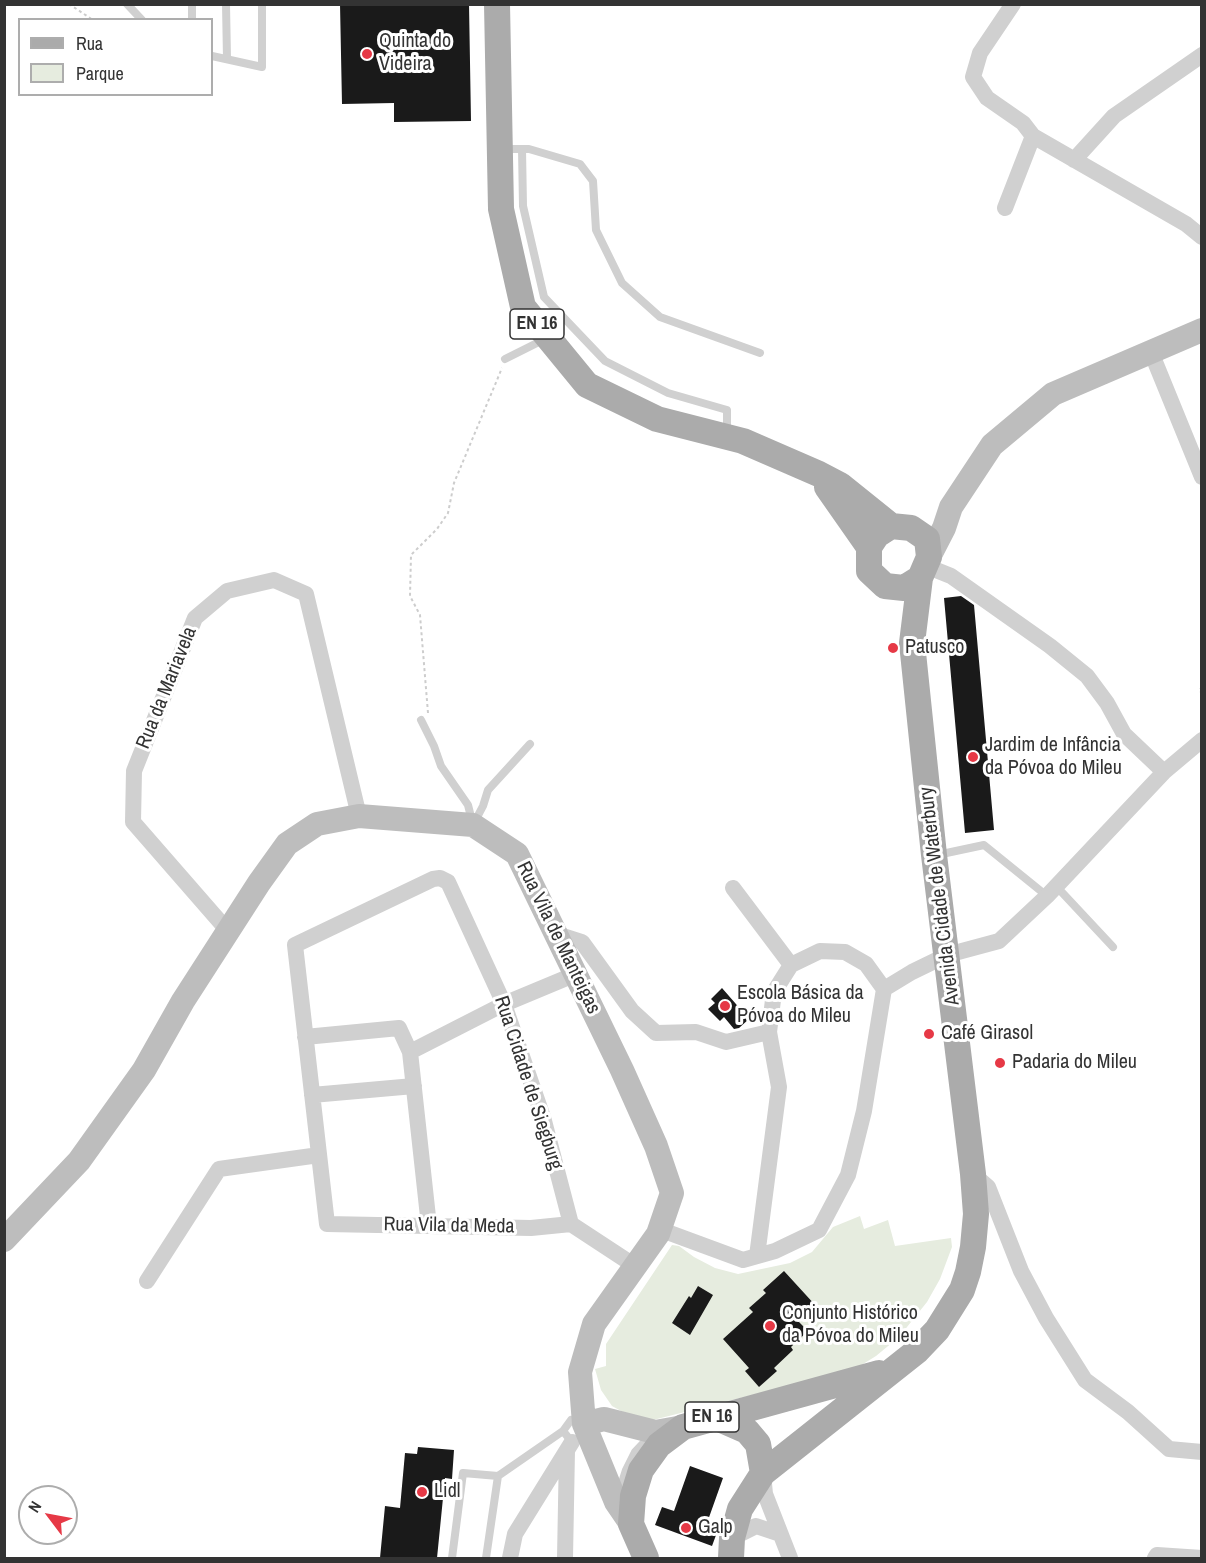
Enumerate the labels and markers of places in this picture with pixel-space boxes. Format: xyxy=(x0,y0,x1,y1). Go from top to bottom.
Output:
place label: Quinta do Videira xyxy=(379,30,451,77)
marker: Quinta do Videira xyxy=(360,47,374,61)
place label: Patusco xyxy=(905,636,964,660)
marker: Patusco xyxy=(886,641,900,655)
place label: Jardim de Infância da Póvoa do Mileu xyxy=(985,734,1122,781)
marker: Jardim de Infância da Póvoa do Mileu xyxy=(966,750,980,764)
place label: Escola Básica da Póvoa do Mileu xyxy=(737,982,864,1029)
marker: Escola Básica da Póvoa do Mileu xyxy=(718,999,732,1013)
place label: Café Girasol xyxy=(941,1022,1033,1046)
marker: Café Girasol xyxy=(922,1027,936,1041)
place label: Padaria do Mileu xyxy=(1012,1051,1137,1075)
marker: Padaria do Mileu xyxy=(993,1056,1007,1070)
place label: Conjunto Histórico da Póvoa do Mileu xyxy=(782,1302,919,1349)
marker: Conjunto Histórico da Póvoa do Mileu xyxy=(763,1319,777,1333)
place label: Lidl xyxy=(434,1480,460,1504)
marker: Lidl xyxy=(415,1485,429,1499)
place label: Galp xyxy=(698,1516,733,1540)
marker: Galp xyxy=(679,1521,693,1535)

